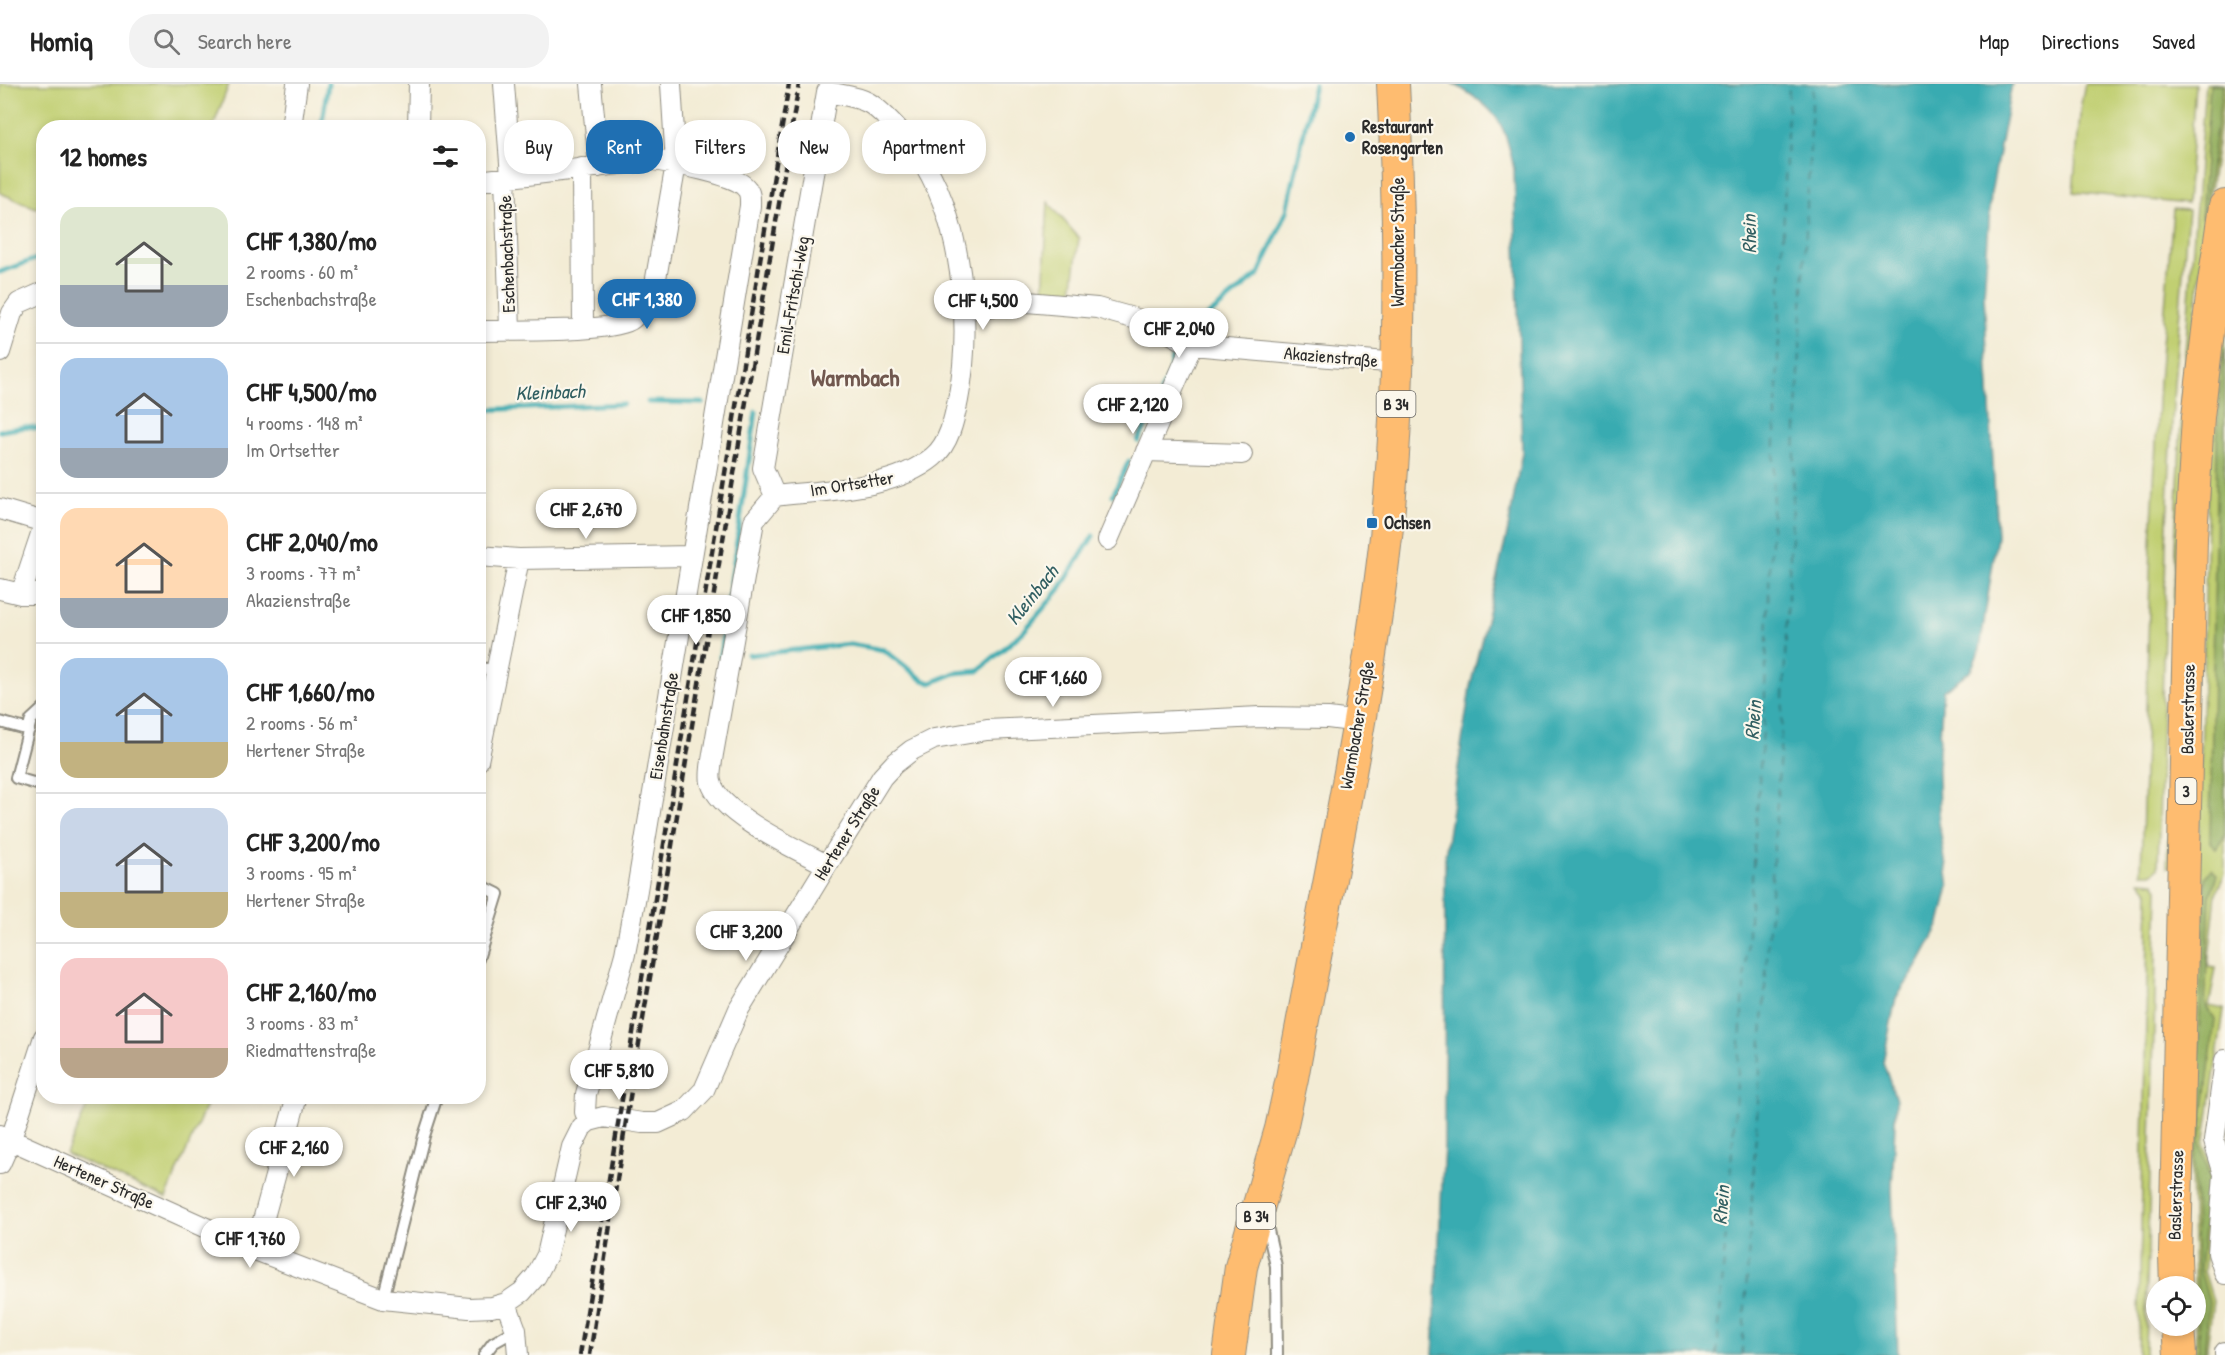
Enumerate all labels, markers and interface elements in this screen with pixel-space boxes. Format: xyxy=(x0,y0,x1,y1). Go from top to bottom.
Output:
search box xyxy=(129,14,549,68)
text: Homiq xyxy=(30,22,93,60)
icon: search xyxy=(150,25,183,58)
text: Search here xyxy=(198,26,292,56)
text: Map xyxy=(1979,27,2009,56)
text: Directions xyxy=(2042,27,2119,56)
text: Saved xyxy=(2152,27,2195,56)
place label: Restaurant Rosengarten xyxy=(1362,114,1443,161)
chip: Buy xyxy=(504,120,574,174)
chip: Rent xyxy=(586,120,663,174)
chip: Filters xyxy=(675,120,766,174)
chip: New xyxy=(778,120,850,174)
chip: Apartment xyxy=(862,120,986,174)
marker: Restaurant Rosengarten xyxy=(1343,130,1357,144)
text: 12 homes xyxy=(60,139,147,174)
icon: filters xyxy=(429,140,462,173)
street label: Warmbacher Straße xyxy=(1385,177,1410,307)
street label: Eschenbachstraße xyxy=(492,195,521,313)
water label: Rhein xyxy=(1735,212,1762,254)
text: CHF 1,380/mo xyxy=(246,223,377,258)
icon: home xyxy=(108,231,180,303)
street label: Emil-Fritschi-Weg xyxy=(770,234,815,356)
text: 2 rooms · 60 m² xyxy=(246,258,358,285)
pin: CHF 1,380 xyxy=(578,279,716,330)
pin: CHF 4,500 xyxy=(914,280,1052,331)
text: Eschenbachstraße xyxy=(246,285,377,312)
text: CHF 1,380 xyxy=(612,285,682,312)
text: CHF 4,500 xyxy=(948,286,1018,313)
pin: CHF 2,040 xyxy=(1110,308,1248,359)
text: CHF 2,040 xyxy=(1143,314,1215,341)
street label: Akazienstraße xyxy=(1283,340,1379,373)
district label: Warmbach xyxy=(811,361,899,393)
text: CHF 4,500/mo xyxy=(246,374,377,409)
water label: Kleinbach xyxy=(515,377,587,406)
icon: home xyxy=(108,382,180,454)
pin: CHF 2,120 xyxy=(1064,384,1202,435)
text: CHF 2,120 xyxy=(1097,390,1169,417)
road number: B 34 xyxy=(1376,391,1416,417)
text: 4 rooms · 148 m² xyxy=(246,409,363,436)
text: Im Ortsetter xyxy=(246,436,340,463)
street label: Im Ortsetter xyxy=(808,465,896,502)
pin: CHF 2,670 xyxy=(517,489,655,540)
text: CHF 2,670 xyxy=(550,495,622,522)
place label: Ochsen xyxy=(1384,510,1431,535)
marker: Ochsen xyxy=(1365,516,1379,530)
text: CHF 2,040/mo xyxy=(246,524,378,559)
icon: home xyxy=(108,532,180,604)
water label: Kleinbach xyxy=(999,558,1065,630)
text: 3 rooms · 77 m² xyxy=(246,559,360,586)
text: Akazienstraße xyxy=(246,586,351,613)
pin: CHF 1,850 xyxy=(627,595,765,646)
text: CHF 1,850 xyxy=(661,601,731,628)
pin: CHF 1,660 xyxy=(984,657,1122,708)
street label: Warmbacher Straße xyxy=(1333,659,1380,791)
text: CHF 1,660 xyxy=(1019,663,1087,690)
street label: Baslerstrasse xyxy=(2174,664,2201,754)
street label: Eisenbahnstraße xyxy=(643,671,684,781)
text: CHF 1,660/mo xyxy=(246,674,374,709)
icon: home xyxy=(108,682,180,754)
water label: Rhein xyxy=(1738,698,1767,740)
text: 2 rooms · 56 m² xyxy=(246,709,358,736)
text: Hertener Straße xyxy=(246,736,365,763)
road number: 3 xyxy=(2176,778,2196,804)
street label: Hertener Straße xyxy=(808,781,886,885)
text: CHF 3,200/mo xyxy=(246,824,380,859)
icon: home xyxy=(108,832,180,904)
text: 3 rooms · 95 m² xyxy=(246,859,356,886)
text: Hertener Straße xyxy=(246,886,365,913)
pin: CHF 3,200 xyxy=(677,911,815,962)
text: CHF 3,200 xyxy=(710,917,782,944)
text: CHF 2,160/mo xyxy=(246,974,376,1009)
icon: home xyxy=(108,982,180,1054)
text: 3 rooms · 83 m² xyxy=(246,1009,358,1036)
text: Riedmattenstraße xyxy=(246,1036,376,1063)
pin: CHF 5,810 xyxy=(550,1050,688,1101)
text: CHF 5,810 xyxy=(584,1056,654,1083)
pin: CHF 2,160 xyxy=(225,1127,363,1178)
text: CHF 2,160 xyxy=(259,1133,329,1160)
street label: Hertener Straße xyxy=(50,1148,158,1215)
street label: Baslerstrasse xyxy=(2161,1150,2190,1240)
pin: CHF 2,340 xyxy=(502,1182,640,1233)
water label: Rhein xyxy=(1706,1183,1735,1225)
text: CHF 2,340 xyxy=(535,1188,607,1215)
road number: B 34 xyxy=(1236,1203,1276,1229)
pin: CHF 1,760 xyxy=(181,1218,319,1269)
text: CHF 1,760 xyxy=(215,1224,285,1251)
map controls xyxy=(2146,1276,2206,1336)
button: locate xyxy=(2146,1276,2206,1336)

